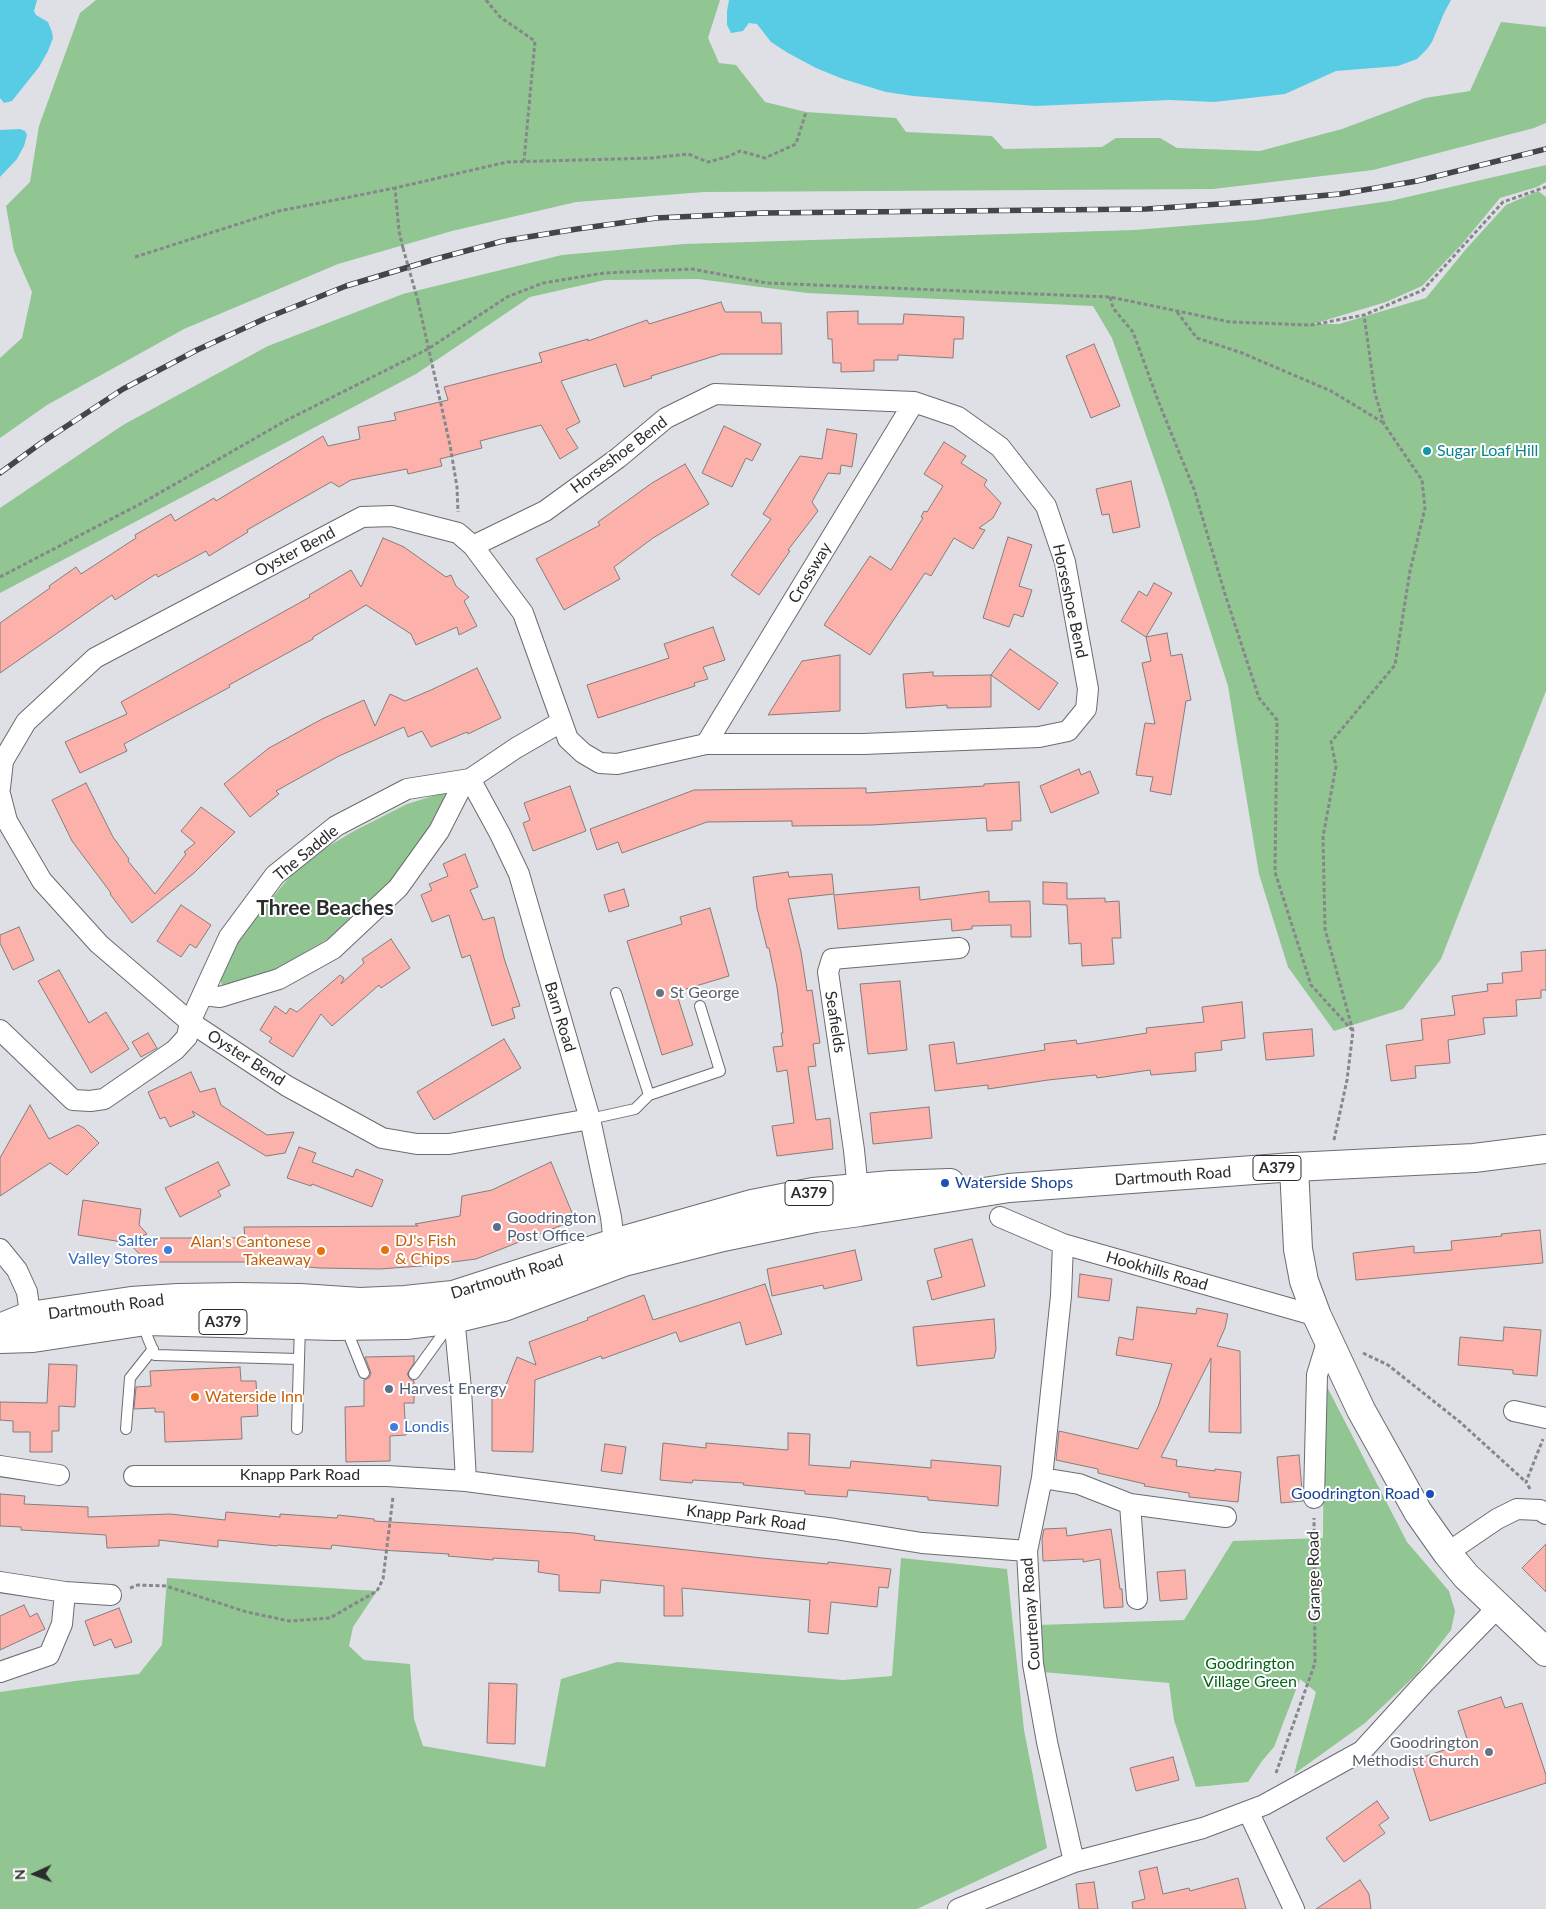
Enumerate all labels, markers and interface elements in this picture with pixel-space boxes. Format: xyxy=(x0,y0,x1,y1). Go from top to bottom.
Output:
street label: Horseshoe Bend xyxy=(567,412,671,498)
place label: Sugar Loaf Hill xyxy=(1437,441,1538,461)
marker: Sugar Loaf Hill xyxy=(1421,445,1433,457)
street label: Oyster Bend xyxy=(251,523,339,581)
street label: Crossway xyxy=(784,539,836,607)
street label: Horseshoe Bend xyxy=(1049,542,1091,660)
street label: The Saddle xyxy=(270,821,342,885)
district label: Three Beaches xyxy=(256,895,394,921)
street label: Barn Road xyxy=(540,980,580,1054)
place label: St George xyxy=(670,983,740,1003)
marker: St George xyxy=(654,987,666,999)
street label: Seafields xyxy=(821,990,849,1054)
street label: Oyster Bend xyxy=(204,1026,288,1090)
road number: A379 xyxy=(1253,1156,1301,1180)
street label: Dartmouth Road xyxy=(1114,1162,1232,1190)
place label: Waterside Shops xyxy=(955,1173,1073,1193)
marker: Waterside Shops xyxy=(939,1177,951,1189)
road number: A379 xyxy=(785,1180,833,1206)
place label: Goodrington Post Office xyxy=(507,1208,596,1246)
marker: Goodrington Post Office xyxy=(491,1221,503,1233)
place label: Salter Valley Stores xyxy=(68,1231,158,1269)
place label: DJ's Fish & Chips xyxy=(395,1231,456,1269)
place label: Alan's Cantonese Takeaway xyxy=(191,1232,311,1270)
marker: Salter Valley Stores xyxy=(162,1244,174,1256)
marker: DJ's Fish & Chips xyxy=(379,1244,391,1256)
marker: Alan's Cantonese Takeaway xyxy=(315,1245,327,1257)
street label: Hookhills Road xyxy=(1104,1247,1210,1295)
street label: Dartmouth Road xyxy=(448,1251,566,1303)
street label: Dartmouth Road xyxy=(47,1290,165,1324)
road number: A379 xyxy=(199,1310,247,1334)
place label: Harvest Energy xyxy=(399,1379,507,1399)
marker: Harvest Energy xyxy=(383,1383,395,1395)
place label: Waterside Inn xyxy=(205,1387,303,1407)
marker: Waterside Inn xyxy=(189,1391,201,1403)
place label: Londis xyxy=(404,1417,449,1437)
marker: Londis xyxy=(388,1421,400,1433)
street label: Knapp Park Road xyxy=(240,1465,360,1485)
place label: Goodrington Road xyxy=(1291,1484,1420,1504)
marker: Goodrington Road xyxy=(1424,1488,1436,1500)
street label: Knapp Park Road xyxy=(685,1501,807,1535)
street label: Grange Road xyxy=(1304,1531,1324,1621)
street label: Courtenay Road xyxy=(1017,1557,1045,1671)
park label: Goodrington Village Green xyxy=(1203,1654,1297,1692)
place label: Goodrington Methodist Church xyxy=(1352,1733,1479,1771)
marker: Goodrington Methodist Church xyxy=(1483,1746,1495,1758)
north arrow xyxy=(10,1849,60,1899)
text: N xyxy=(11,1869,28,1880)

